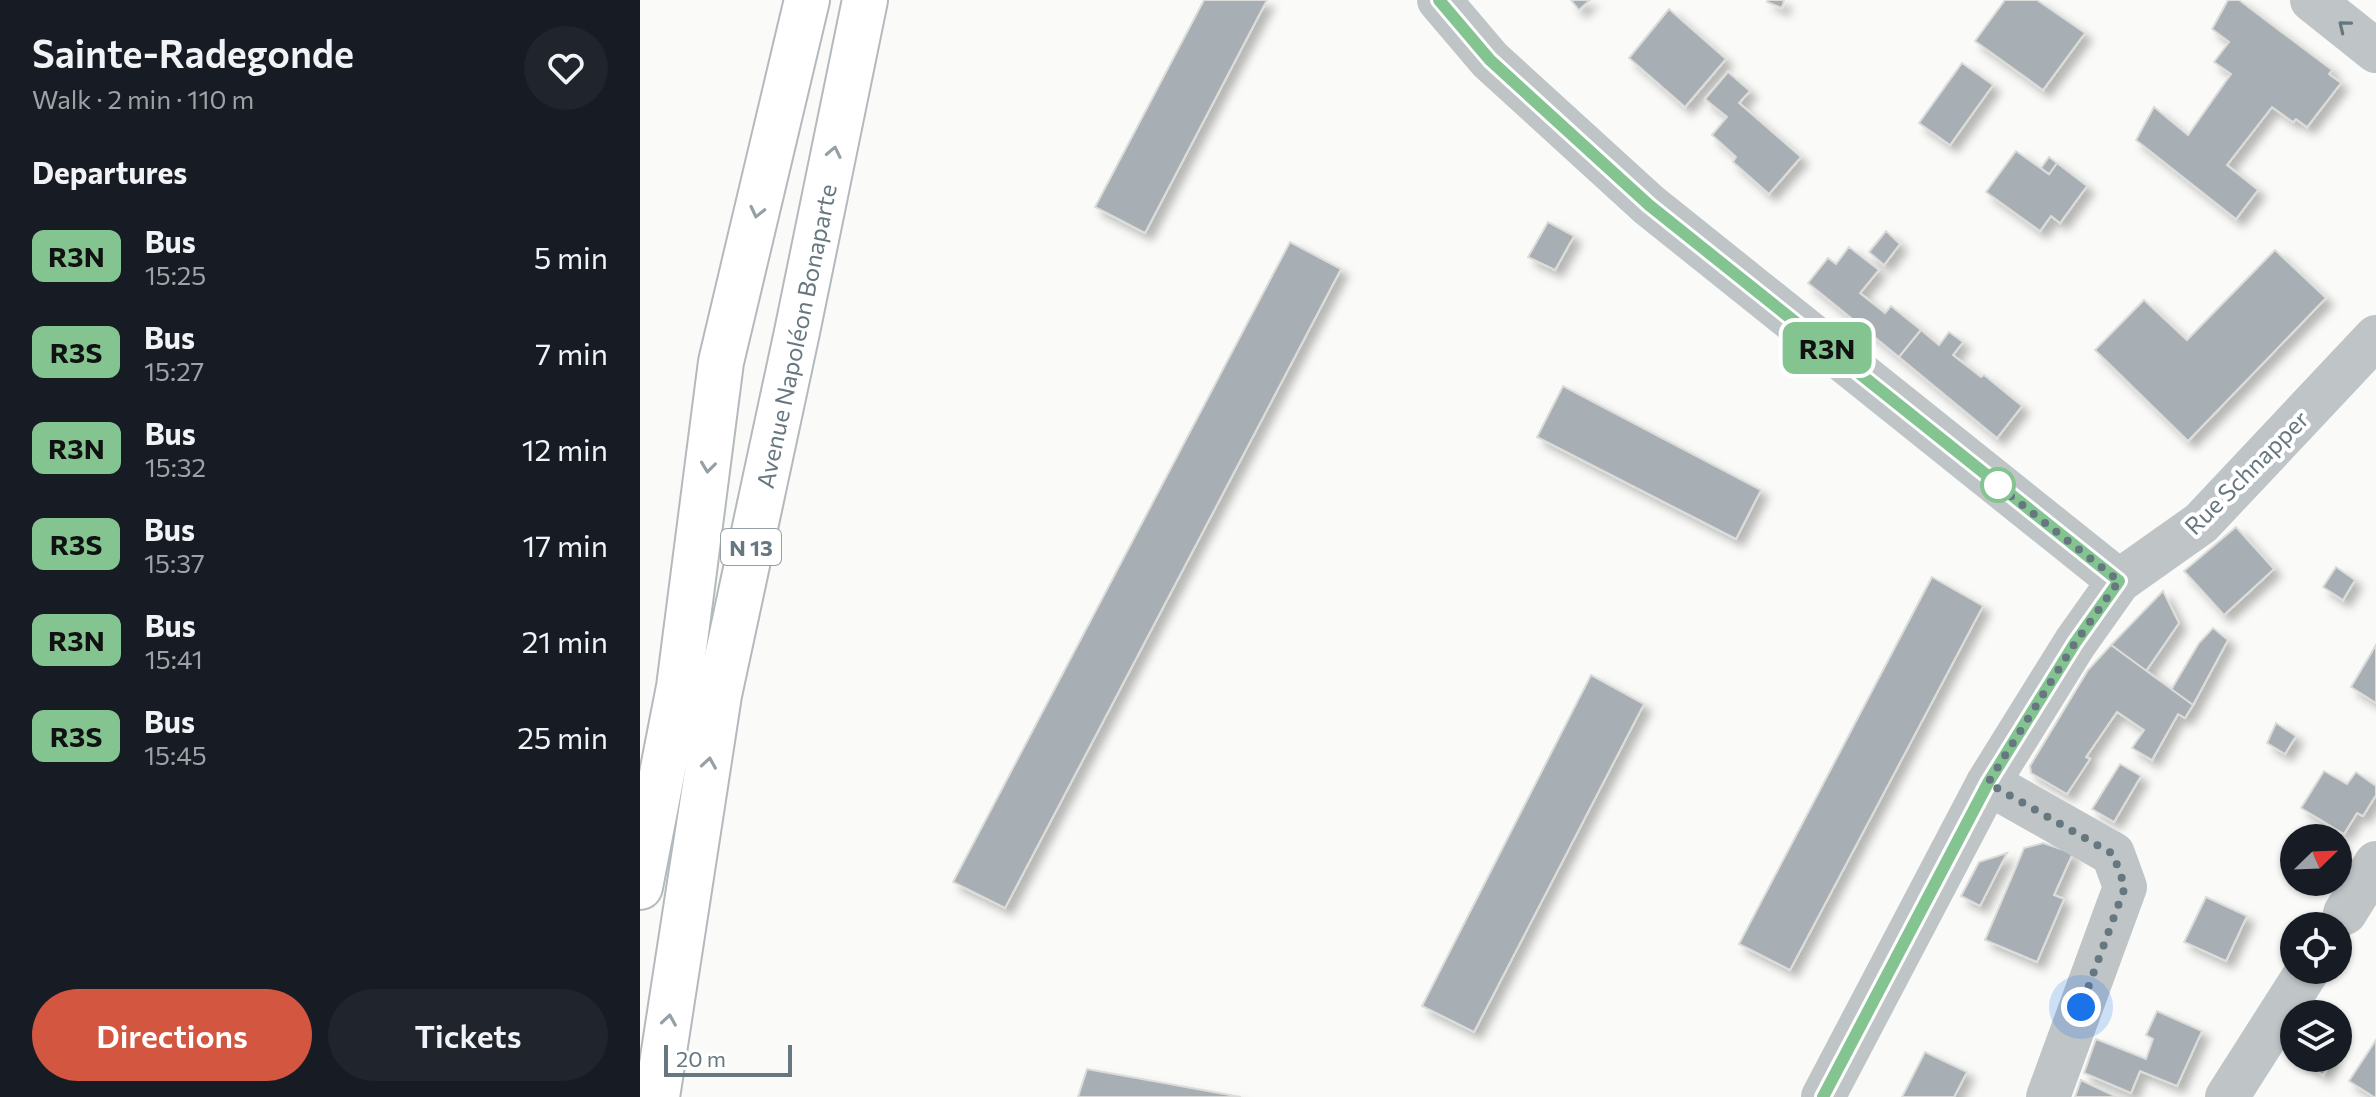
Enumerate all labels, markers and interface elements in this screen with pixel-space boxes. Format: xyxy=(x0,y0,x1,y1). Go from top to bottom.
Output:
one-way arrow xyxy=(2338,21,2353,35)
button: heart xyxy=(524,26,608,110)
text: Sainte-Radegonde xyxy=(32,29,354,76)
text: Walk · 2 min · 110 m xyxy=(32,83,254,114)
one-way arrow xyxy=(825,146,842,159)
text: Departures xyxy=(32,153,187,190)
street label: Avenue Napoléon Bonaparte xyxy=(749,181,842,491)
one-way arrow xyxy=(749,205,766,218)
text: Bus xyxy=(145,222,196,259)
text: 5 min xyxy=(534,238,608,275)
text: R3N xyxy=(48,239,105,273)
text: 15:25 xyxy=(145,259,206,290)
text: Bus xyxy=(144,318,195,355)
line badge: R3N xyxy=(1781,322,1873,374)
text: R3N xyxy=(1799,331,1855,365)
text: 7 min xyxy=(535,334,608,371)
text: R3S xyxy=(50,335,102,369)
text: 15:27 xyxy=(144,355,204,386)
street label: Rue Schnapper xyxy=(2178,404,2314,540)
text: Bus xyxy=(145,414,196,451)
text: 12 min xyxy=(522,430,608,467)
text: R3N xyxy=(48,431,105,465)
text: 15:32 xyxy=(145,451,206,482)
one-way arrow xyxy=(699,461,716,474)
unlabelled marker xyxy=(1981,468,2015,502)
text: Bus xyxy=(144,510,195,547)
text: 17 min xyxy=(523,526,608,563)
text: R3S xyxy=(50,527,102,561)
road number: N 13 xyxy=(721,529,781,565)
text: 15:37 xyxy=(144,547,205,578)
text: Bus xyxy=(145,606,196,643)
text: 21 min xyxy=(522,622,608,659)
text: R3N xyxy=(48,623,105,657)
text: 15:41 xyxy=(145,643,203,674)
text: Bus xyxy=(144,702,195,739)
text: 25 min xyxy=(517,718,608,755)
text: R3S xyxy=(50,719,102,753)
text: 15:45 xyxy=(144,739,207,770)
one-way arrow xyxy=(699,756,716,770)
north arrow xyxy=(2280,824,2352,896)
map controls xyxy=(2280,824,2352,1072)
button: locate xyxy=(2280,912,2352,984)
your location xyxy=(2061,987,2101,1027)
button: Directions xyxy=(32,989,312,1081)
button: Tickets xyxy=(328,989,608,1081)
button: layers xyxy=(2280,1000,2352,1072)
one-way arrow xyxy=(660,1013,677,1027)
scale bar xyxy=(664,1041,792,1077)
text: 20 m xyxy=(676,1045,726,1072)

